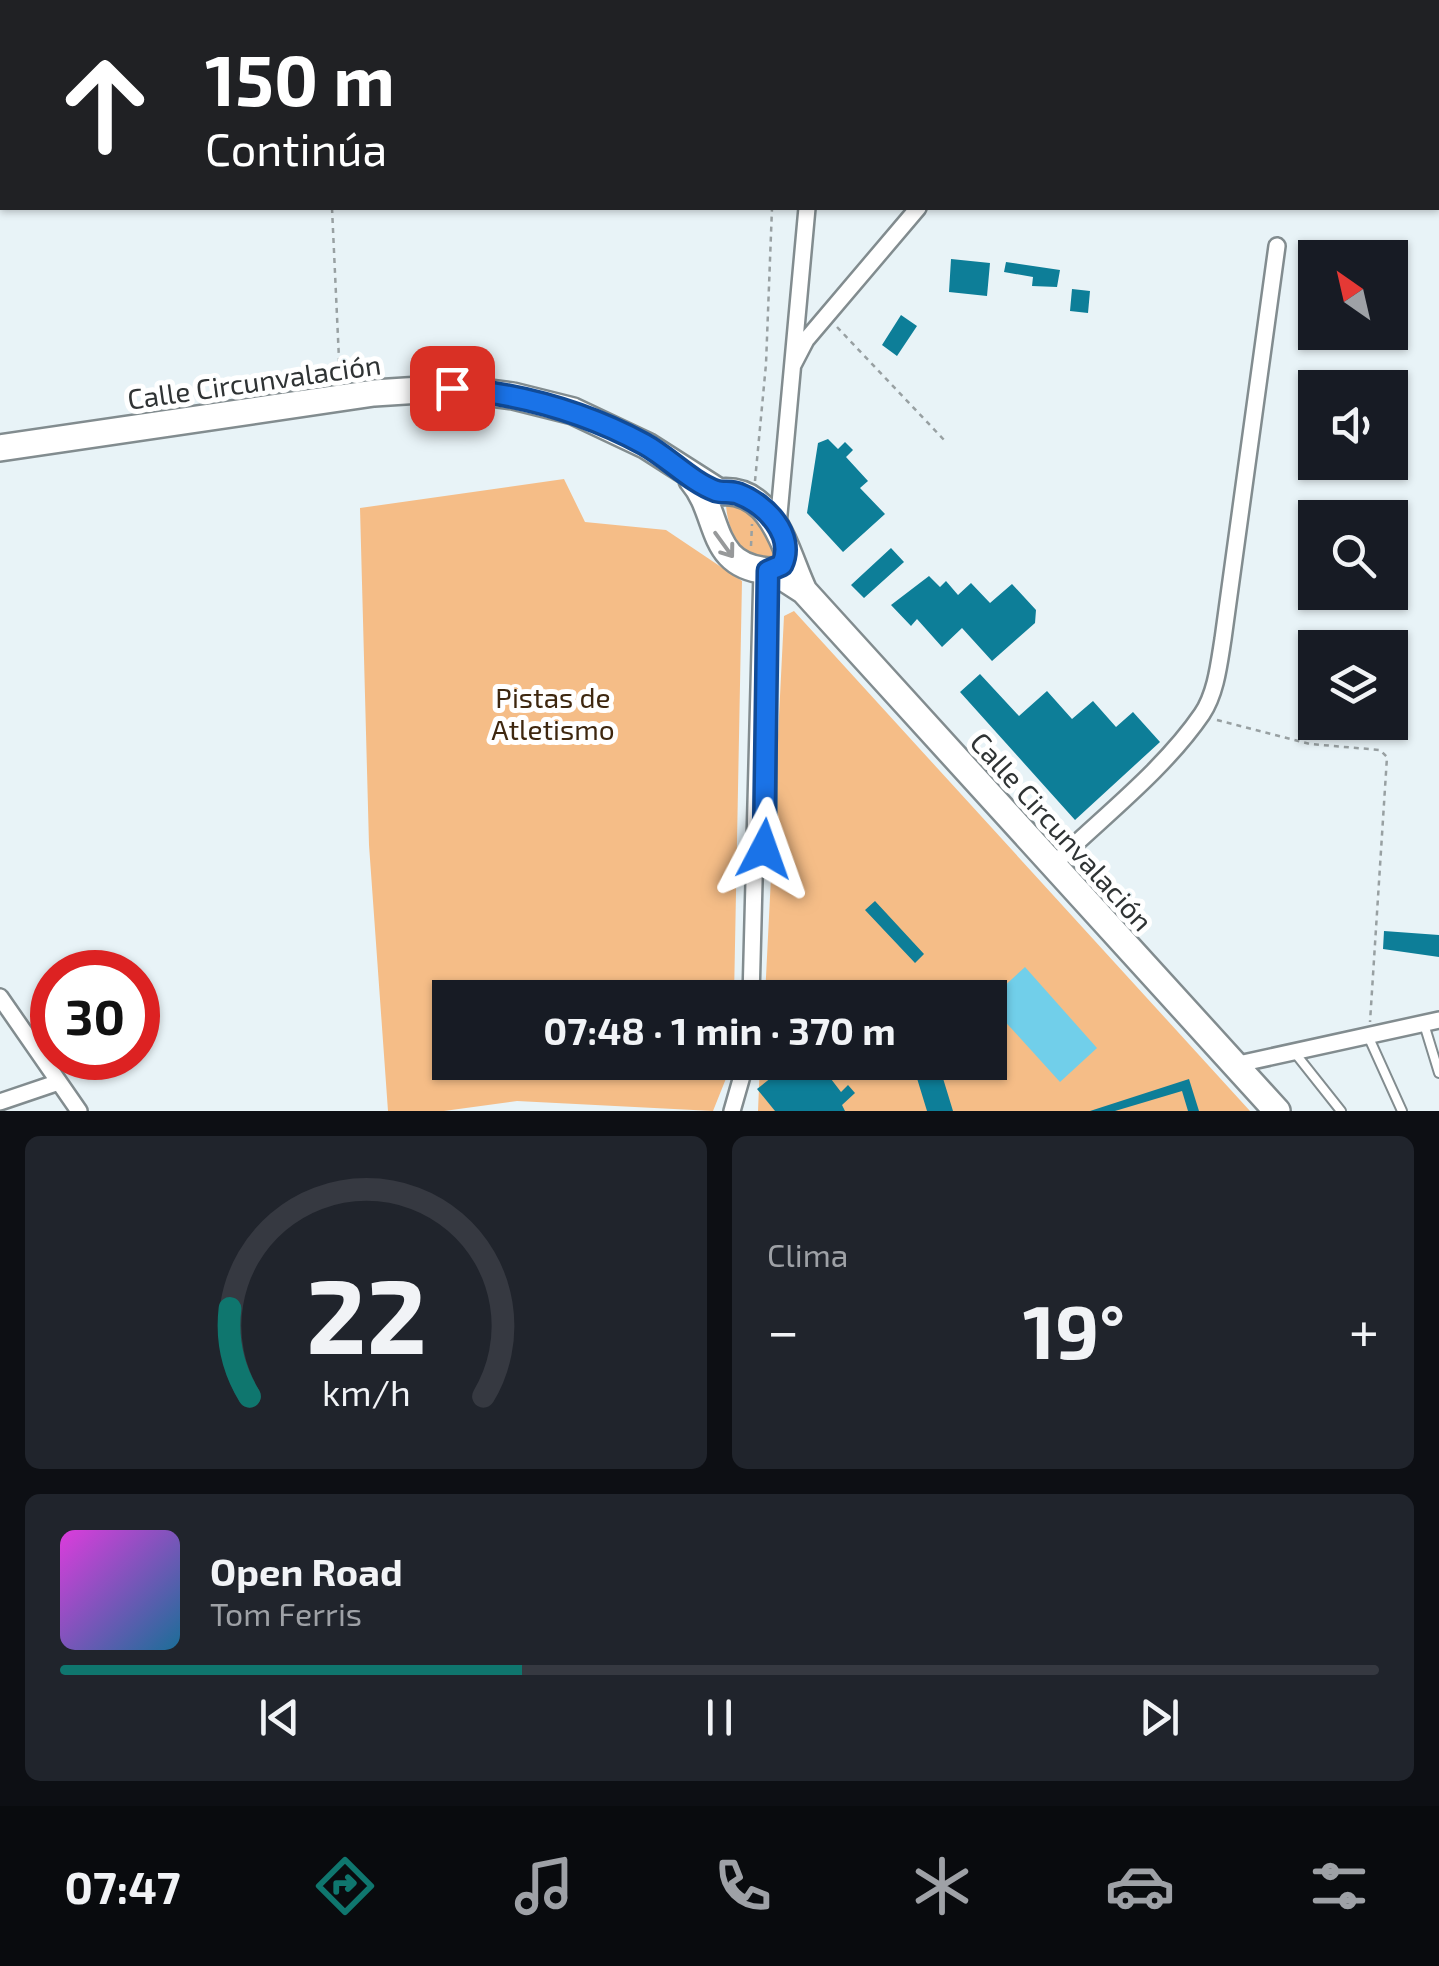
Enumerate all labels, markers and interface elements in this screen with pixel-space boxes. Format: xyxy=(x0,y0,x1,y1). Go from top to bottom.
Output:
text: 150 m xyxy=(205,36,395,120)
icon: ahead xyxy=(40,40,170,170)
text: Continúa xyxy=(205,121,387,175)
north arrow xyxy=(1298,240,1408,350)
map controls xyxy=(1298,240,1408,740)
street label: Calle Circunvalación xyxy=(125,346,383,416)
pin xyxy=(410,346,495,431)
icon: arrive xyxy=(425,361,480,416)
button: sound xyxy=(1298,370,1408,480)
button: search xyxy=(1298,500,1408,610)
one-way arrow xyxy=(714,531,735,558)
button: layers xyxy=(1298,630,1408,740)
park label: Pistas de Atletismo xyxy=(491,680,615,746)
street label: Calle Circunvalación xyxy=(964,725,1160,937)
position arrow xyxy=(712,797,816,901)
speed limit sign: 30 xyxy=(30,950,160,1080)
text: 07:48 · 1 min · 370 m xyxy=(543,1007,896,1053)
text: Clima xyxy=(767,1235,848,1273)
text: 22 xyxy=(306,1250,426,1375)
text: 19° xyxy=(1023,1284,1125,1374)
text: − xyxy=(767,1296,799,1362)
text: + xyxy=(1349,1296,1379,1362)
text: km/h xyxy=(322,1370,410,1413)
text: Open Road xyxy=(210,1548,403,1594)
text: Tom Ferris xyxy=(210,1594,362,1632)
icon: previous xyxy=(252,1690,307,1745)
icon: pause xyxy=(692,1690,747,1745)
icon: next xyxy=(1132,1690,1187,1745)
icon: directions xyxy=(310,1851,380,1921)
icon: music xyxy=(509,1851,579,1921)
icon: phone xyxy=(708,1851,778,1921)
icon: climate xyxy=(907,1851,977,1921)
icon: car xyxy=(1105,1851,1175,1921)
icon: filters xyxy=(1304,1851,1374,1921)
text: 07:47 xyxy=(64,1859,181,1913)

